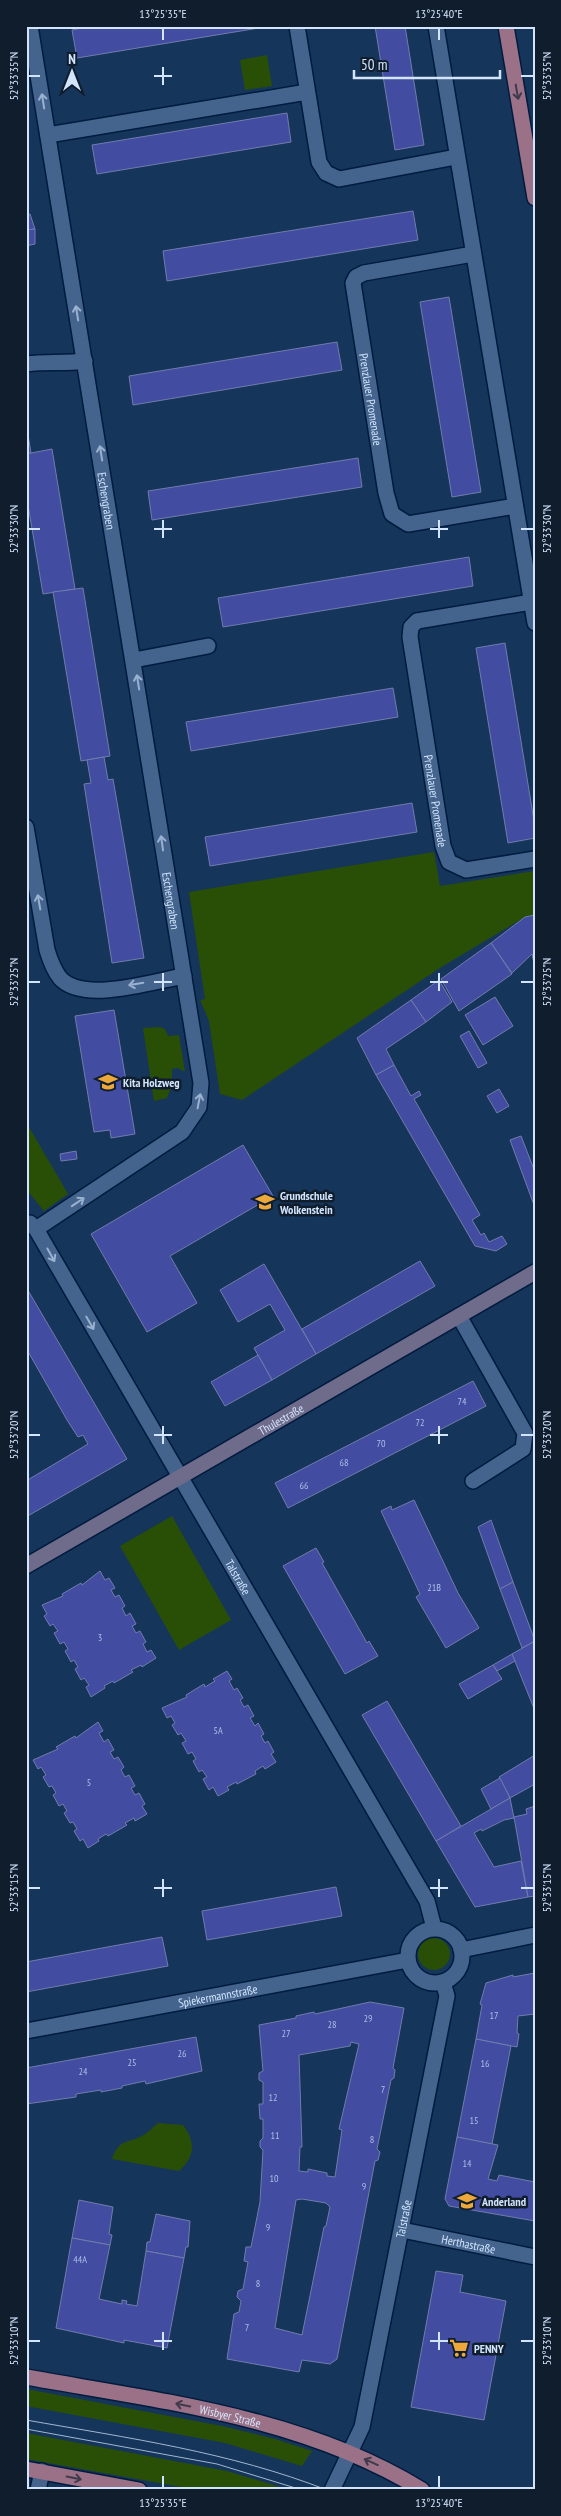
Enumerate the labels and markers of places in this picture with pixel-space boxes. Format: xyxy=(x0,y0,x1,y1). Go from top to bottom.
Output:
school or university icon: Kita Holzweg xyxy=(97,1071,119,1093)
place label: Kita Holzweg xyxy=(123,1075,180,1090)
place label: Grundschule Wolkenstein xyxy=(279,1188,333,1217)
school or university icon: Grundschule Wolkenstein xyxy=(254,1191,276,1213)
school or university icon: Anderland xyxy=(456,2190,478,2212)
place label: Anderland xyxy=(481,2194,526,2209)
supermarket icon: PENNY xyxy=(448,2337,470,2359)
place label: PENNY xyxy=(474,2341,504,2356)

